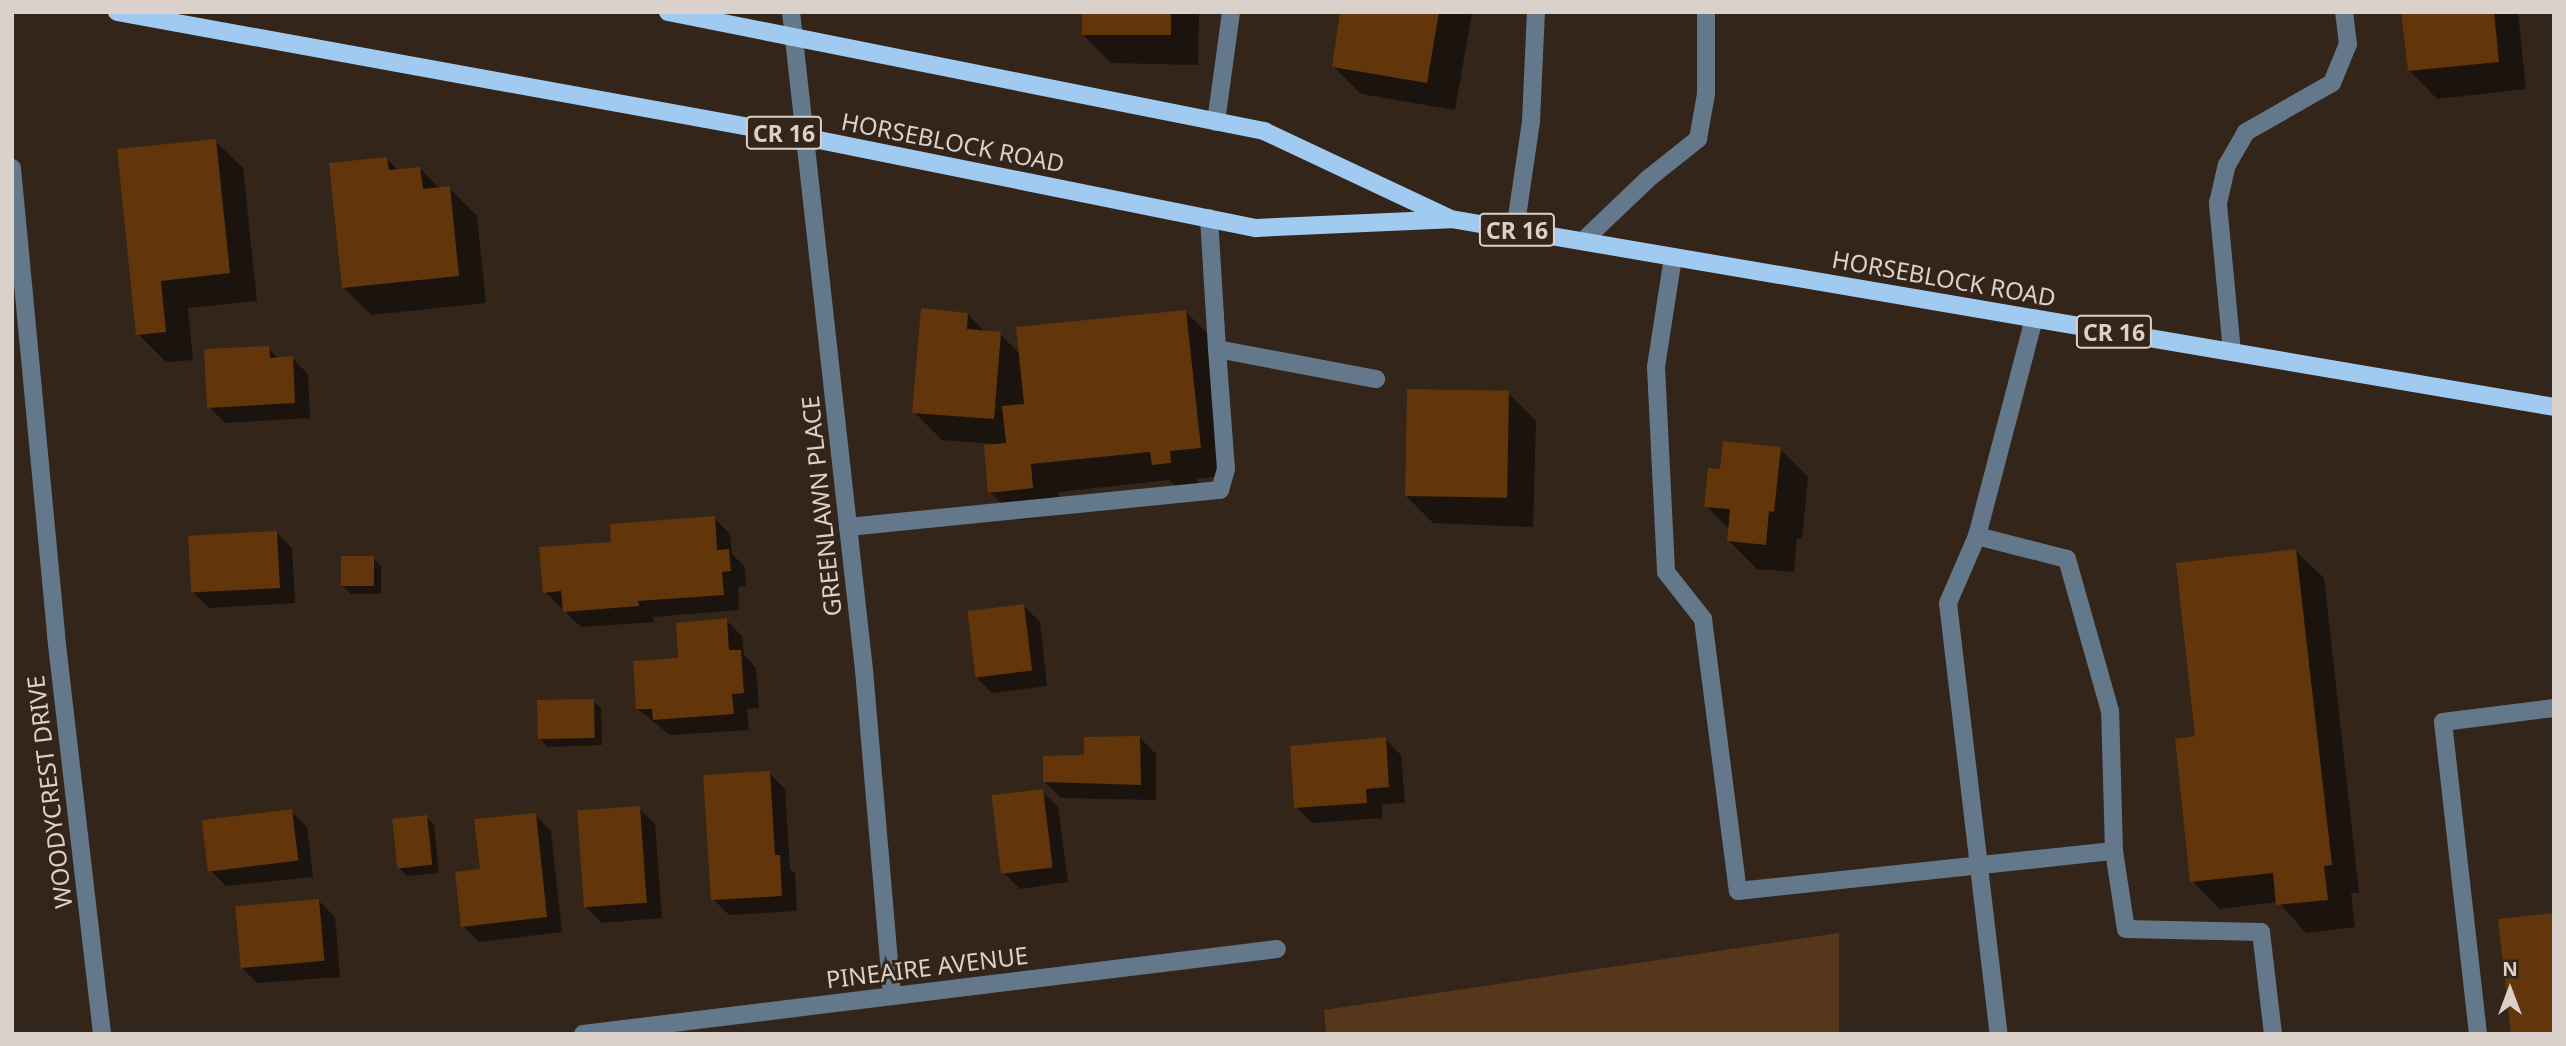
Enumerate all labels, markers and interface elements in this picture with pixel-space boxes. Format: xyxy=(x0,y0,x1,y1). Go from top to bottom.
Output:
street label: HORSEBLOCK ROAD xyxy=(839,106,1067,178)
road number: CR 16 xyxy=(746,114,822,152)
road number: CR 16 xyxy=(1478,210,1556,249)
street label: HORSEBLOCK ROAD xyxy=(1830,244,2058,312)
road number: CR 16 xyxy=(2076,312,2152,352)
street label: GREENLAWN PLACE xyxy=(795,394,847,618)
street label: WOODYCREST DRIVE xyxy=(20,674,78,910)
street label: PINEAIRE AVENUE xyxy=(824,940,1030,994)
north arrow xyxy=(2475,955,2545,1025)
text: N xyxy=(2502,956,2518,982)

